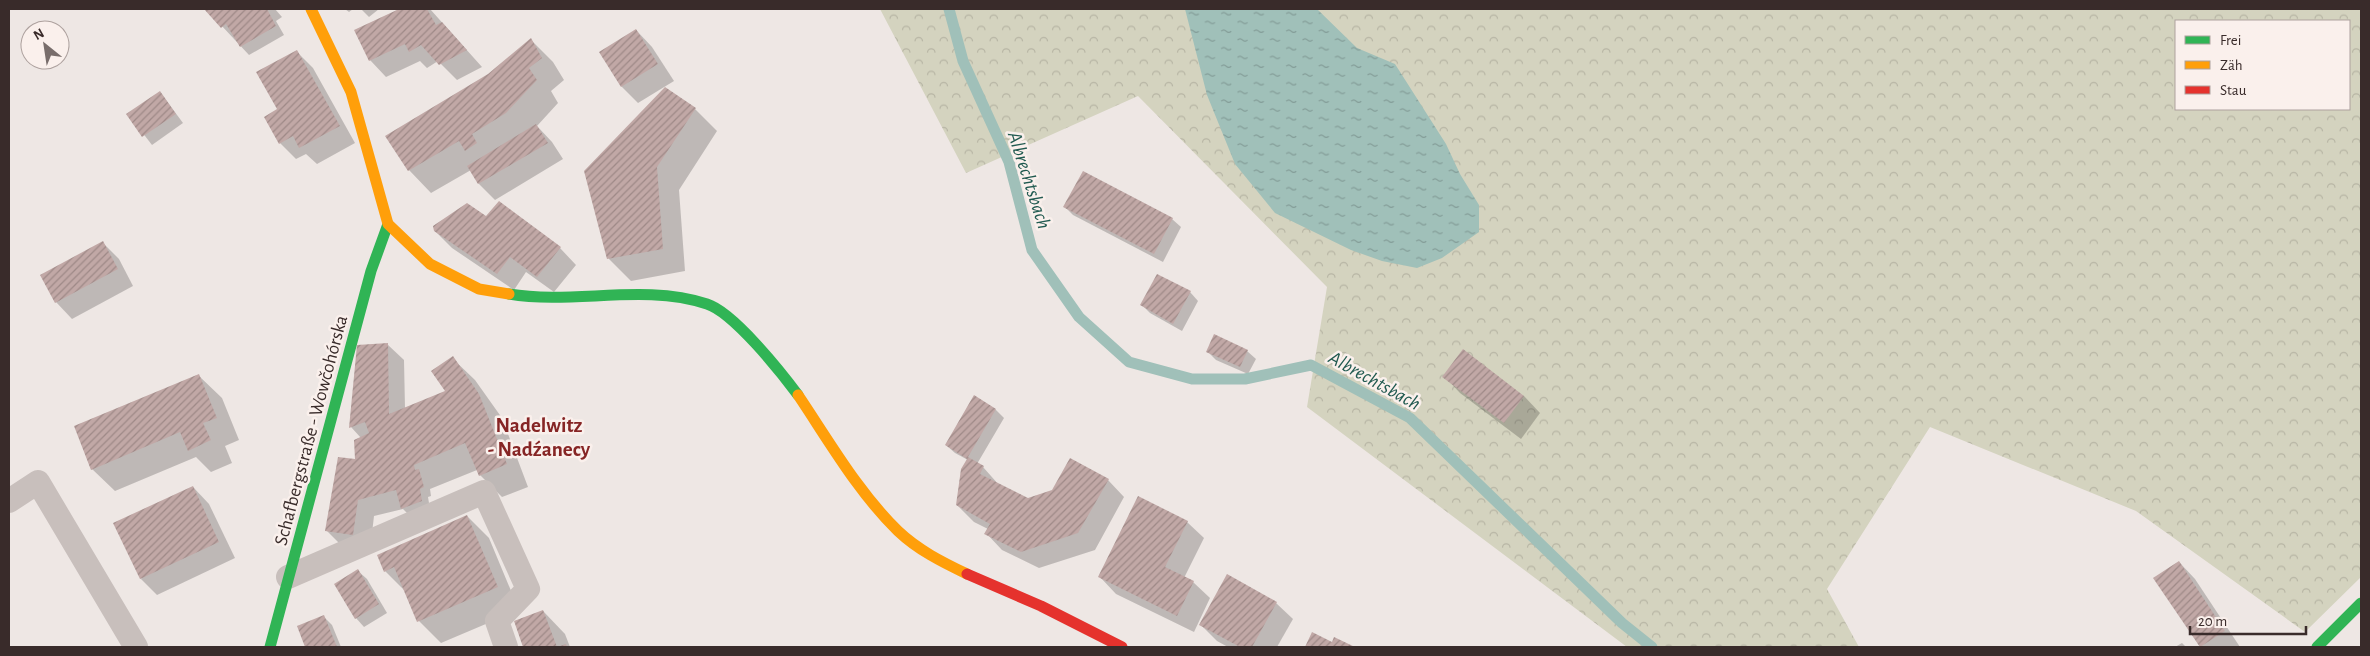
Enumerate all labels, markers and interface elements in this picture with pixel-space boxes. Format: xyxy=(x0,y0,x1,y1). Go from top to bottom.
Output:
north arrow xyxy=(20,20,70,70)
legend xyxy=(2175,20,2350,110)
text: N xyxy=(31,26,47,43)
text: Frei xyxy=(2220,33,2241,48)
text: Zäh xyxy=(2220,58,2243,73)
text: Stau xyxy=(2220,83,2247,98)
water label: Albrechtsbach xyxy=(1004,128,1054,232)
street label: Schafbergstraße - Wowčohórska xyxy=(272,313,351,547)
water label: Albrechtsbach xyxy=(1325,347,1424,414)
district label: Nadelwitz - Nadźanecy xyxy=(488,415,591,460)
scale bar xyxy=(2190,604,2306,636)
text: 20 m xyxy=(2198,614,2227,629)

